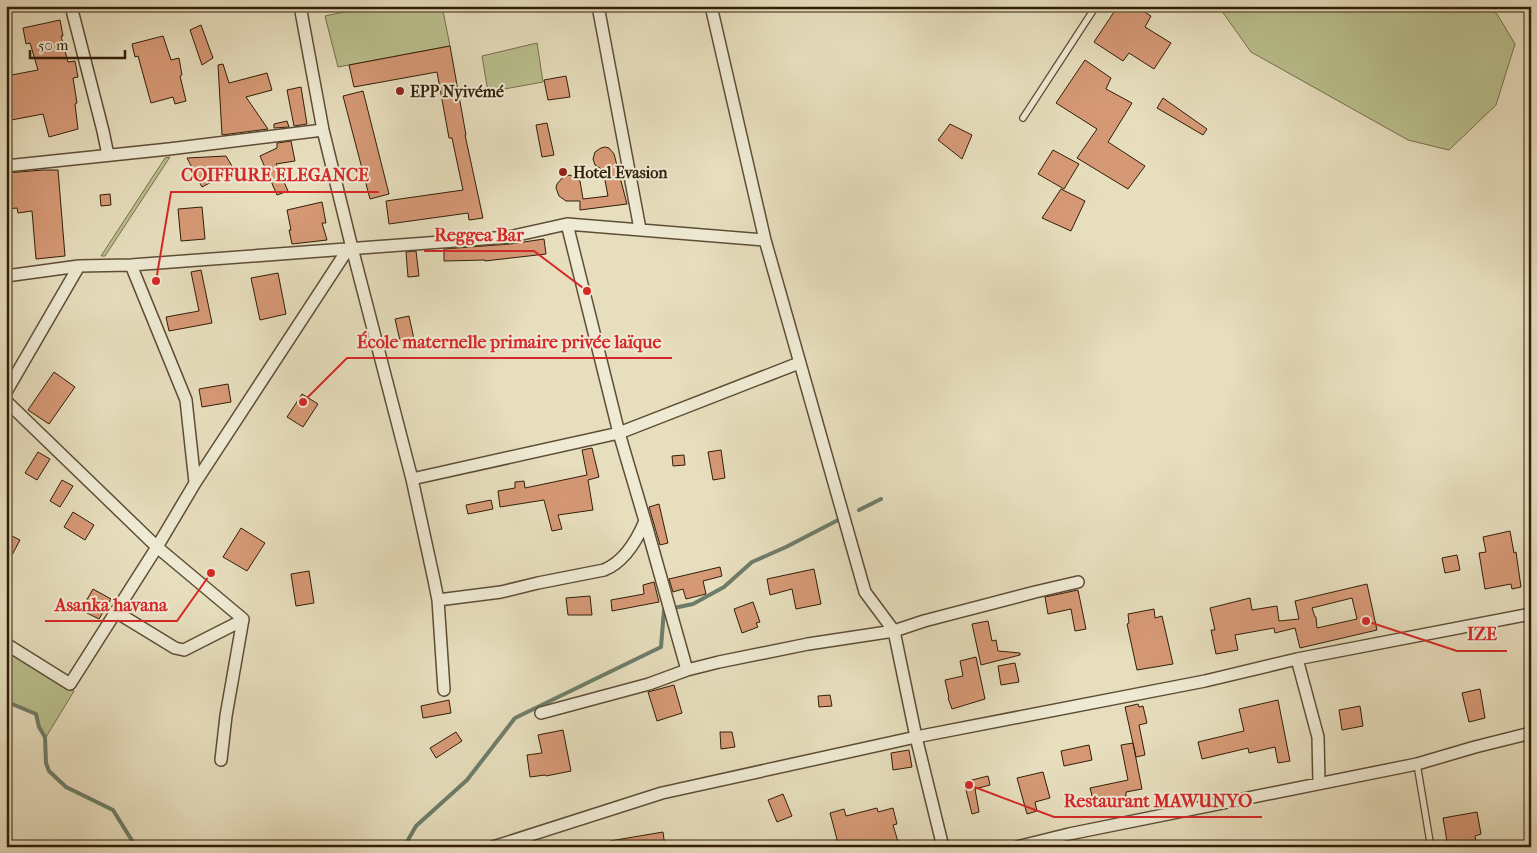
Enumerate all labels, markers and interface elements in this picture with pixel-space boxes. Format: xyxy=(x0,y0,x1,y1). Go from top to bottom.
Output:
scale bar xyxy=(30,28,125,60)
text: 50 m xyxy=(38,36,69,54)
place label: EPP Nyivémé xyxy=(410,82,504,102)
marker: EPP Nyivémé xyxy=(394,85,406,97)
callout: COIFFURE ELEGANCE xyxy=(171,159,379,192)
place label: Hotel Evasion xyxy=(573,163,668,182)
text: COIFFURE ELEGANCE xyxy=(181,165,369,186)
marker: Hotel Evasion xyxy=(557,166,569,178)
callout: Reggea Bar xyxy=(424,218,534,251)
text: Reggea Bar xyxy=(434,225,524,246)
callout: École maternelle primaire privée laïque xyxy=(347,325,672,358)
text: École maternelle primaire privée laïque xyxy=(357,330,661,353)
callout: Asanka havana xyxy=(45,588,177,621)
text: Asanka havana xyxy=(54,595,168,616)
callout: IZE xyxy=(1457,618,1507,651)
text: IZE xyxy=(1467,624,1497,645)
callout: Restaurant MAWUNYO xyxy=(1054,784,1262,817)
text: Restaurant MAWUNYO xyxy=(1064,791,1252,812)

